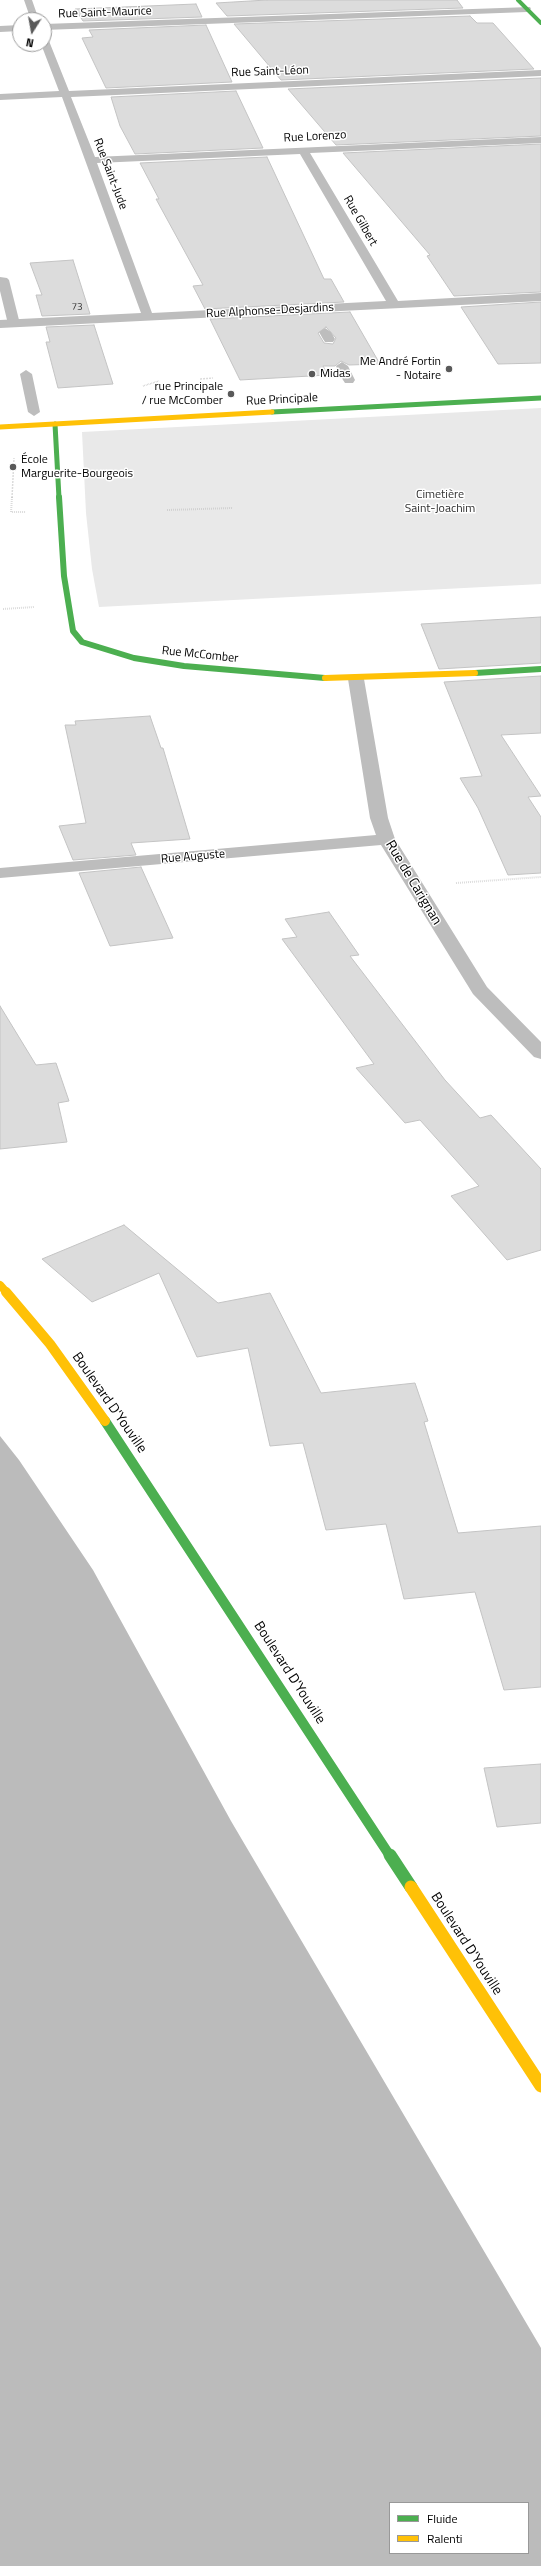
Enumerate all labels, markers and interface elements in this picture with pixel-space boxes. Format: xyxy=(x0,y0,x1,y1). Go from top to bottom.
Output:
street label: Rue Saint-Maurice xyxy=(58,4,152,22)
north arrow xyxy=(12,12,52,52)
text: N xyxy=(25,34,35,51)
street label: Rue Saint-Léon xyxy=(231,63,309,81)
street label: Rue Lorenzo xyxy=(283,128,347,146)
street label: Rue Saint-Jude xyxy=(90,136,130,212)
street label: Rue Gilbert xyxy=(340,193,380,249)
street label: Rue Alphonse-Desjardins xyxy=(206,300,334,322)
house number: 73 xyxy=(71,302,83,314)
place label: Me André Fortin - Notaire xyxy=(360,355,441,383)
marker: Me André Fortin - Notaire xyxy=(444,364,454,374)
place label: Midas xyxy=(320,367,351,381)
marker: Midas xyxy=(307,369,317,379)
place label: rue Principale / rue McComber xyxy=(142,380,223,408)
marker: rue Principale / rue McComber xyxy=(226,389,236,399)
street label: Rue Principale xyxy=(246,391,318,409)
place label: École Marguerite-Bourgeois xyxy=(21,453,133,481)
marker: École Marguerite-Bourgeois xyxy=(8,462,18,472)
park label: Cimetière Saint-Joachim xyxy=(405,488,475,516)
street label: Rue McComber xyxy=(161,644,239,666)
street label: Rue de Carignan xyxy=(381,838,445,928)
street label: Rue Auguste xyxy=(160,847,226,867)
street label: Boulevard D'Youville xyxy=(68,1349,150,1457)
street label: Boulevard D'Youville xyxy=(250,1618,328,1728)
street label: Boulevard D'Youville xyxy=(427,1889,505,1999)
legend xyxy=(389,2502,529,2554)
text: Fluide xyxy=(427,2509,458,2528)
text: Ralenti xyxy=(427,2529,462,2548)

